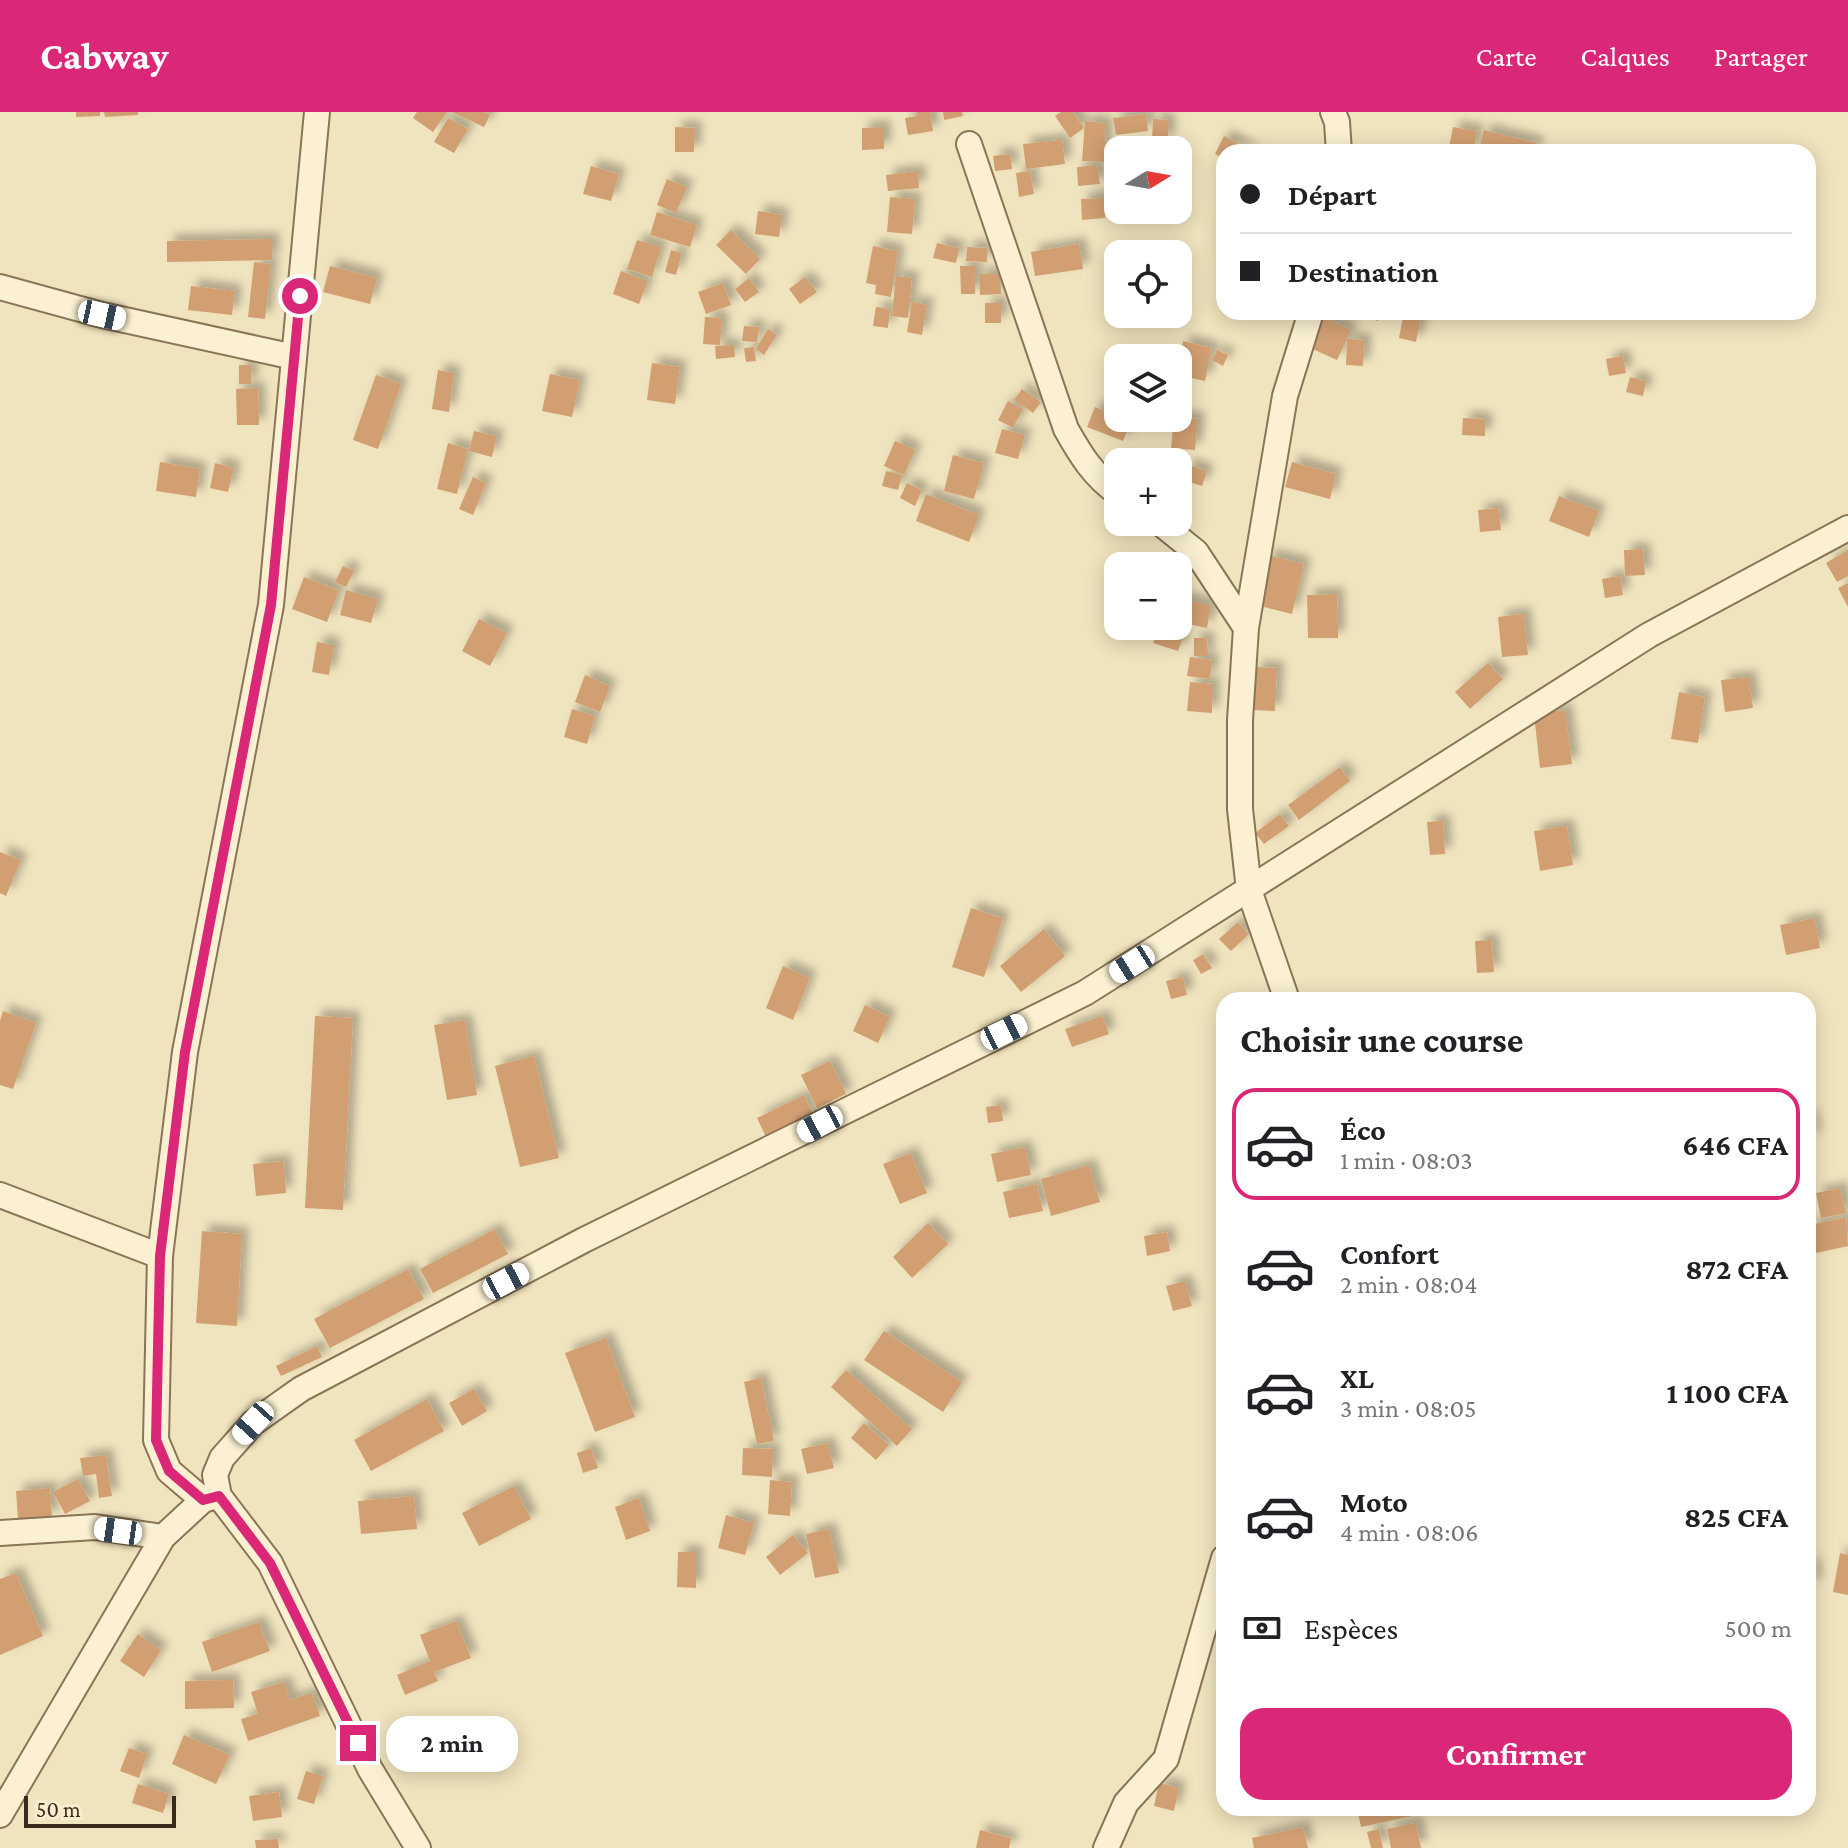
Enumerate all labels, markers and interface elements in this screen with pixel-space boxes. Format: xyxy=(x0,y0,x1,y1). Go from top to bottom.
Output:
text: Cabway xyxy=(40,35,168,77)
text: Carte xyxy=(1476,41,1537,72)
text: Calques xyxy=(1581,41,1670,72)
text: Partager xyxy=(1714,41,1808,72)
north arrow xyxy=(1104,136,1192,224)
map controls xyxy=(1104,136,1192,640)
text: Départ xyxy=(1288,178,1377,211)
button: locate xyxy=(1104,240,1192,328)
text: Destination xyxy=(1288,255,1439,288)
route start xyxy=(282,278,318,314)
car xyxy=(76,298,128,332)
button: layers xyxy=(1104,344,1192,432)
button: + xyxy=(1104,448,1192,536)
button: − xyxy=(1104,552,1192,640)
car xyxy=(1105,941,1159,987)
car xyxy=(977,1011,1031,1053)
text: Choisir une course xyxy=(1240,1020,1523,1060)
car xyxy=(793,1102,847,1146)
icon: car xyxy=(1244,1108,1316,1180)
text: Éco xyxy=(1340,1113,1386,1146)
text: 646 CFA xyxy=(1682,1128,1788,1161)
text: 1 min · 08:03 xyxy=(1340,1146,1473,1175)
icon: car xyxy=(1244,1232,1316,1304)
text: Confort xyxy=(1340,1237,1439,1270)
text: 872 CFA xyxy=(1685,1252,1788,1285)
car xyxy=(479,1259,533,1303)
text: 2 min · 08:04 xyxy=(1340,1270,1478,1299)
icon: car xyxy=(1244,1356,1316,1428)
text: XL xyxy=(1340,1361,1374,1394)
text: 1 100 CFA xyxy=(1667,1376,1788,1409)
text: 3 min · 08:05 xyxy=(1340,1394,1476,1423)
car xyxy=(228,1397,278,1449)
icon: car xyxy=(1244,1480,1316,1552)
text: Moto xyxy=(1340,1485,1408,1518)
text: 825 CFA xyxy=(1684,1500,1788,1533)
car xyxy=(93,1516,143,1546)
text: 4 min · 08:06 xyxy=(1340,1518,1478,1547)
icon: cash xyxy=(1240,1606,1284,1650)
text: Espèces xyxy=(1304,1612,1398,1645)
text: 500 m xyxy=(1725,1614,1792,1643)
button: Confirmer xyxy=(1240,1708,1792,1800)
callout: 2 min xyxy=(386,1715,518,1771)
route end xyxy=(340,1725,376,1761)
text: 2 min xyxy=(421,1729,483,1758)
scale bar xyxy=(24,1792,176,1828)
text: 50 m xyxy=(36,1797,81,1822)

